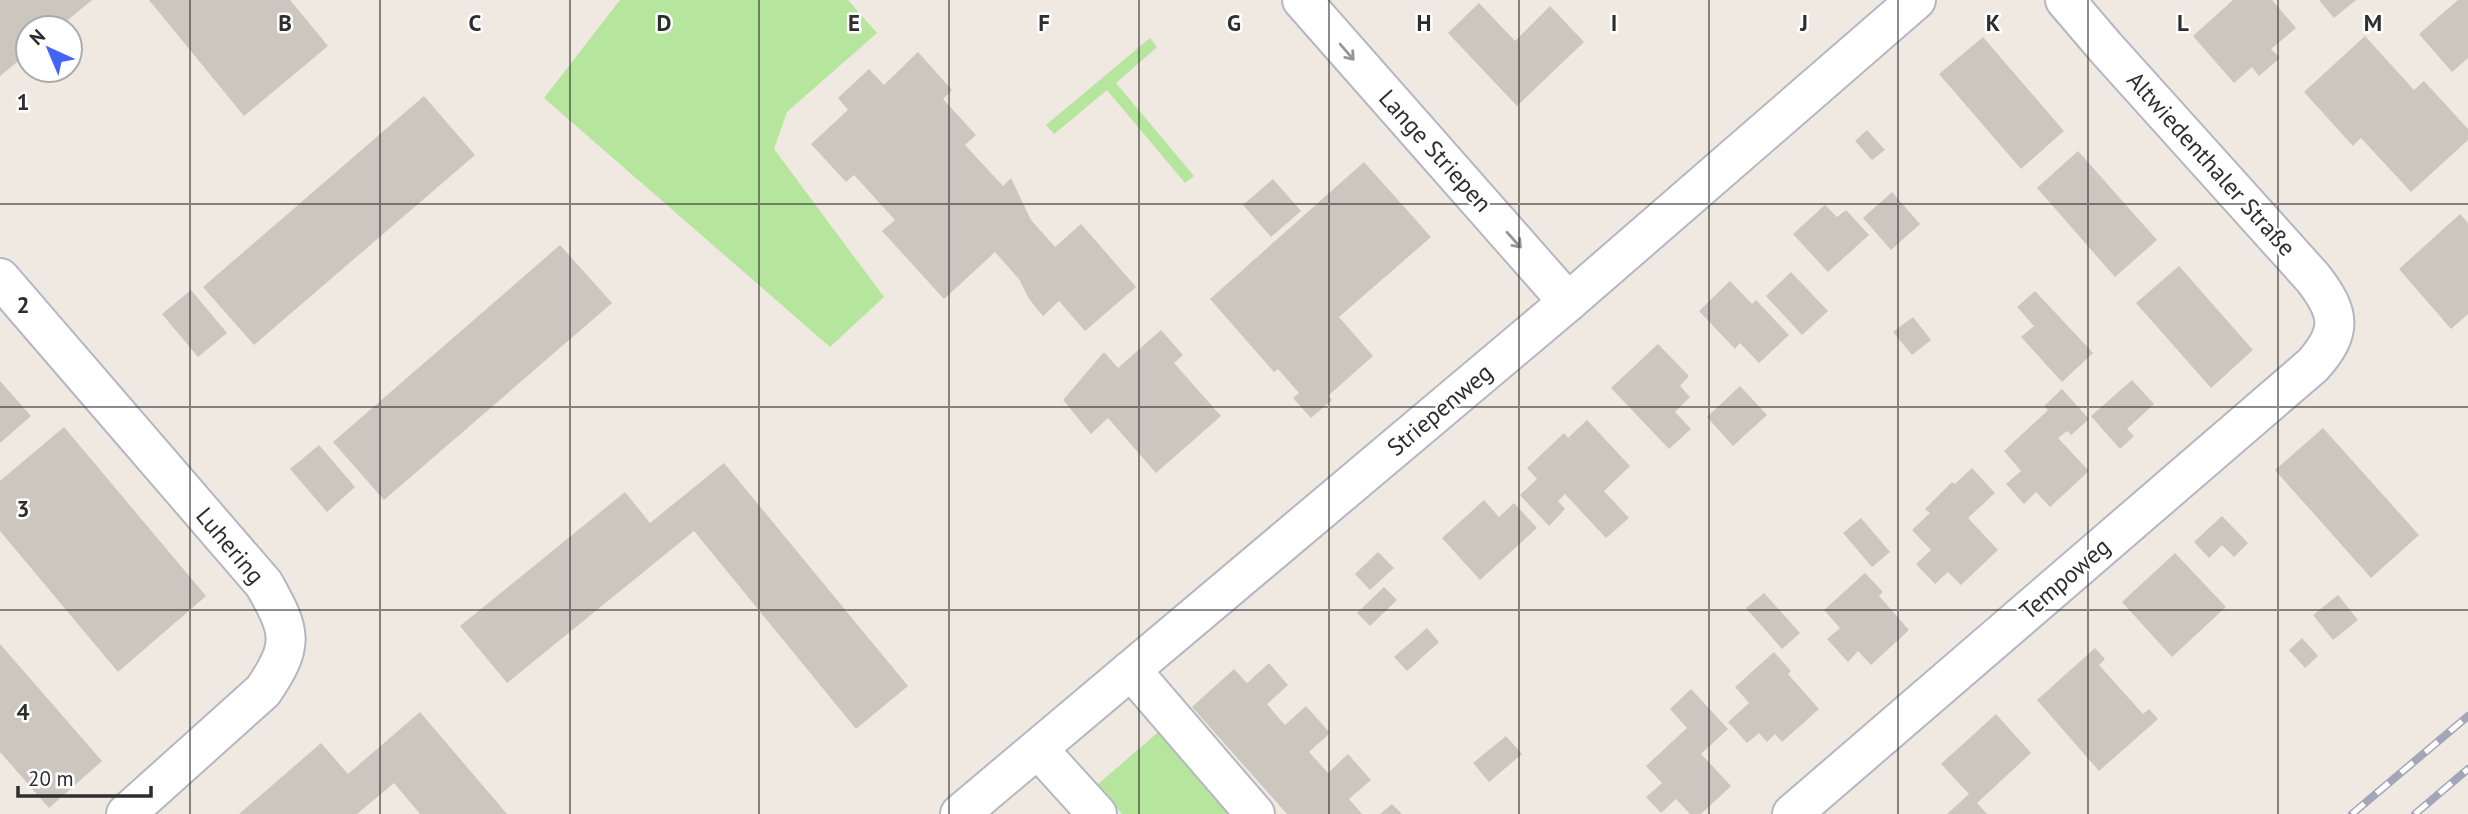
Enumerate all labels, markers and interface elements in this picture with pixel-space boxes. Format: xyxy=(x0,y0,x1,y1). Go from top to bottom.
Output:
text: B xyxy=(278,8,292,37)
text: C xyxy=(469,8,482,37)
text: D xyxy=(657,8,671,37)
text: E xyxy=(848,8,860,37)
text: F xyxy=(1038,8,1050,37)
text: G xyxy=(1227,8,1241,37)
text: H xyxy=(1417,8,1431,37)
text: I xyxy=(1611,8,1617,37)
text: J xyxy=(1799,8,1808,37)
text: K xyxy=(1986,8,2000,37)
text: L xyxy=(2177,8,2189,37)
text: M xyxy=(2364,8,2382,37)
north arrow xyxy=(14,14,84,84)
text: N xyxy=(24,24,50,50)
one-way arrow xyxy=(1339,42,1355,60)
street label: Altwiedenthaler Straße xyxy=(2120,65,2303,262)
street label: Lange Striepen xyxy=(1372,83,1499,218)
text: 1 xyxy=(16,87,30,116)
one-way arrow xyxy=(1506,231,1522,249)
text: 2 xyxy=(16,290,30,319)
street label: Striepenweg xyxy=(1381,357,1499,463)
text: 3 xyxy=(16,494,30,523)
street label: Luhering xyxy=(189,501,271,590)
street label: Tempoweg xyxy=(2013,531,2116,626)
text: 4 xyxy=(16,697,30,726)
scale bar xyxy=(18,754,150,798)
text: 20 m xyxy=(28,765,74,792)

